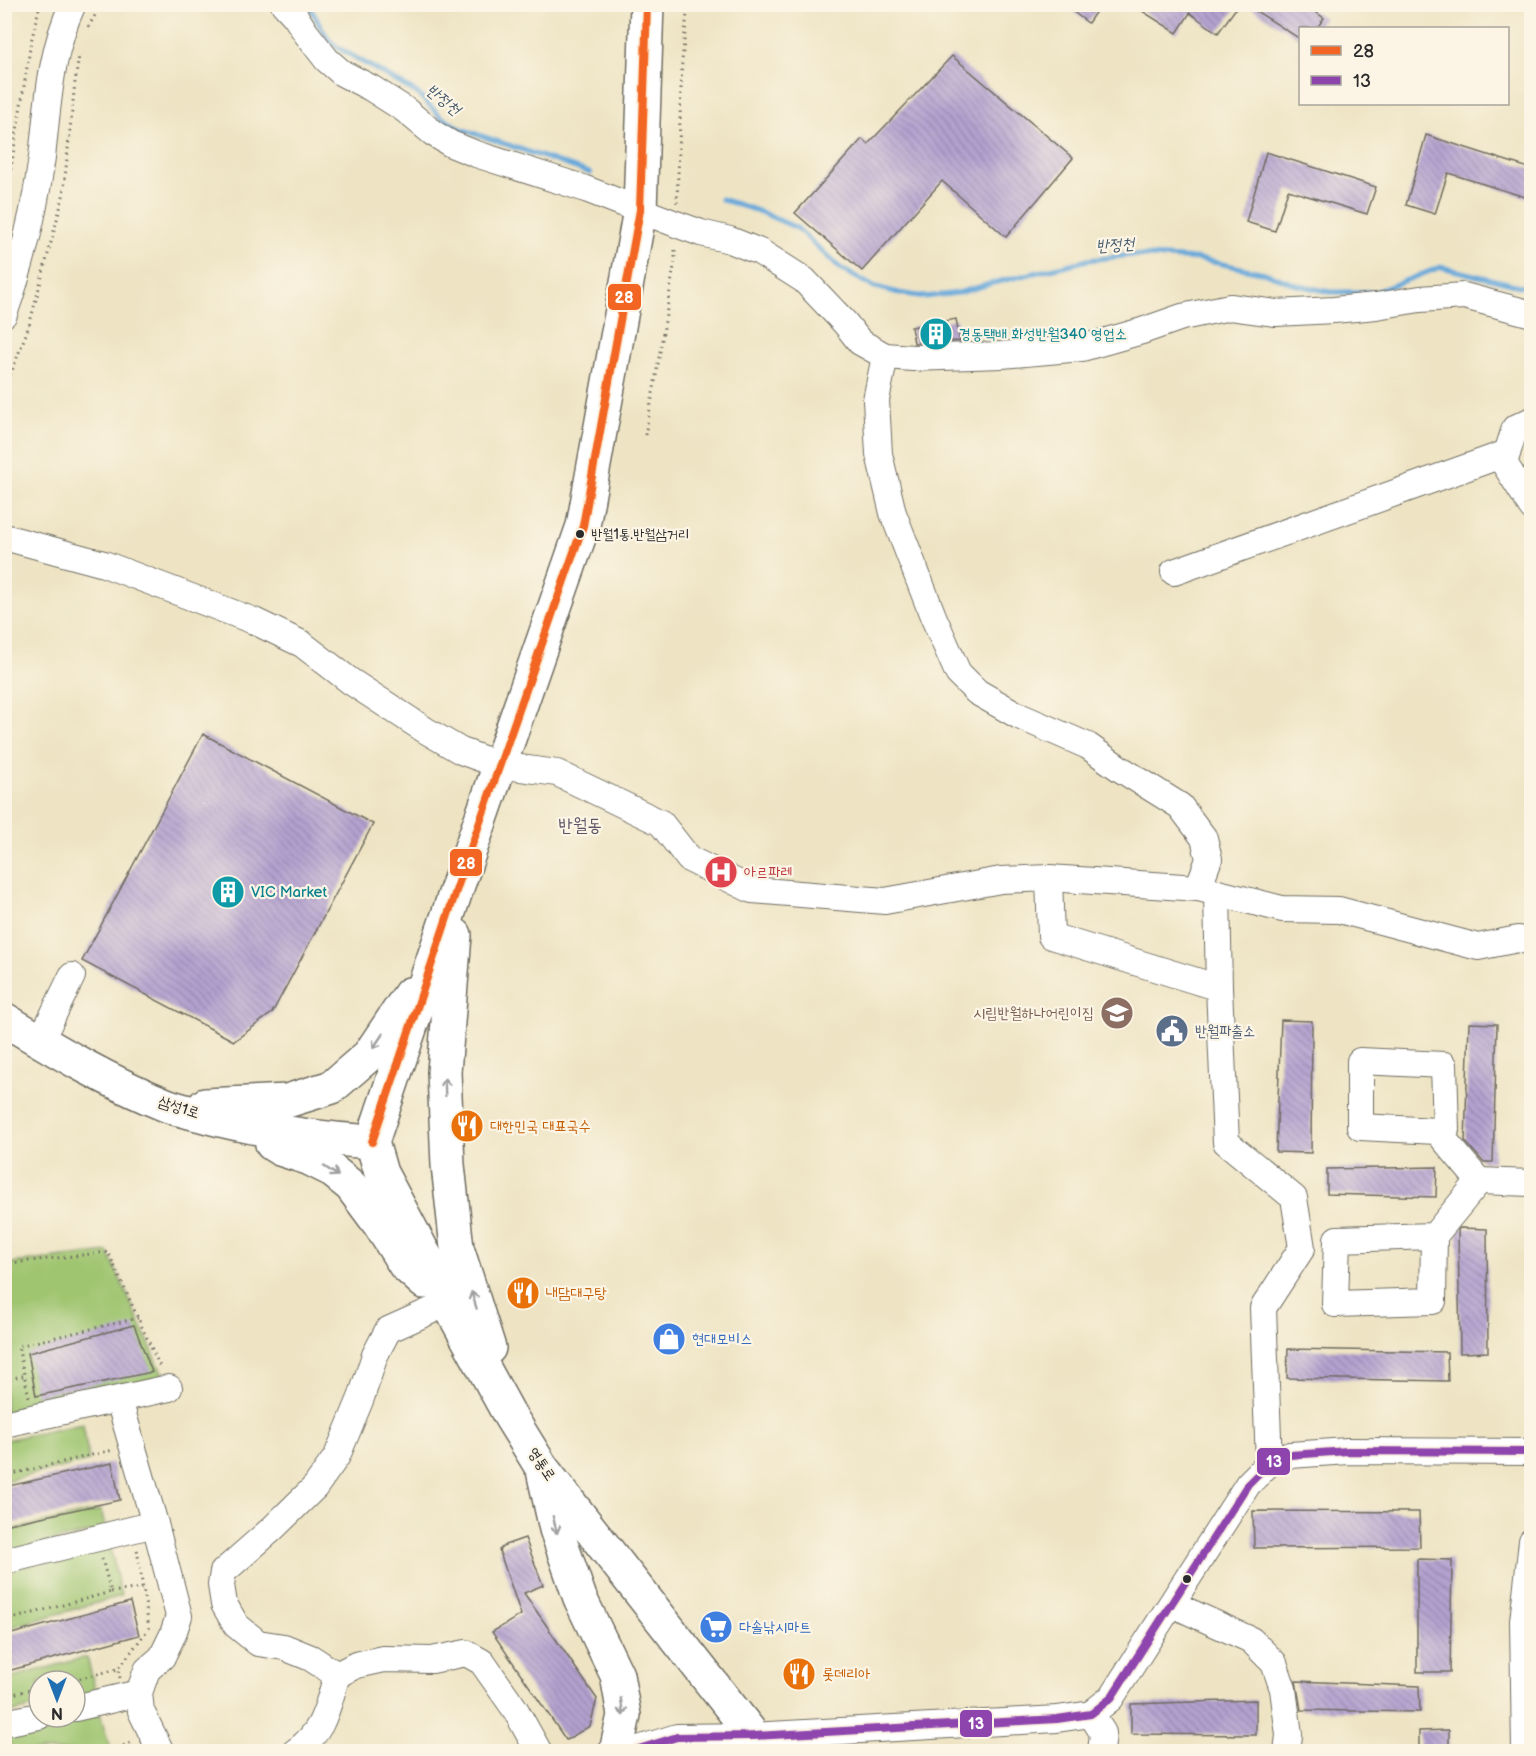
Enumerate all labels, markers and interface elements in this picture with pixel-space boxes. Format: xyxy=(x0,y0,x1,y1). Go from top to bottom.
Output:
legend xyxy=(1299,27,1509,105)
text: 28 xyxy=(1353,41,1374,62)
text: 13 xyxy=(1353,71,1371,92)
water label: 반정천 xyxy=(422,81,466,121)
water label: 반정천 xyxy=(1095,235,1137,256)
line badge: 28 xyxy=(607,283,642,311)
text: 28 xyxy=(614,289,634,308)
building icon: 경동택배 화성반월340 영업소 xyxy=(918,316,954,352)
place label: 경동택배 화성반월340 영업소 xyxy=(959,325,1127,344)
place label: 반월1통.반월삼거리 xyxy=(591,526,689,543)
marker: 반월1통.반월삼거리 xyxy=(574,528,586,540)
district label: 반월동 xyxy=(558,815,602,836)
line badge: 28 xyxy=(449,848,483,877)
hospital icon: 아르파레 xyxy=(703,854,739,890)
text: 28 xyxy=(456,855,476,874)
place label: 아르파레 xyxy=(744,863,792,882)
building icon: VIC Market xyxy=(210,874,246,910)
place label: VIC Market xyxy=(251,883,327,902)
school or university icon: 시립반월하나어린이집 xyxy=(1099,995,1135,1031)
place label: 시립반월하나어린이집 xyxy=(973,1004,1094,1023)
public building icon: 반월파출소 xyxy=(1154,1013,1190,1049)
place label: 반월파출소 xyxy=(1195,1022,1255,1041)
one-way arrow xyxy=(372,1032,384,1049)
one-way arrow xyxy=(439,1078,451,1098)
street label: 삼성1로 xyxy=(156,1092,202,1123)
restaurant icon: 대한민국 대표국수 xyxy=(449,1108,485,1144)
place label: 대한민국 대표국수 xyxy=(490,1117,591,1136)
one-way arrow xyxy=(322,1165,339,1177)
restaurant icon: 내담대구탕 xyxy=(505,1275,541,1311)
place label: 내담대구탕 xyxy=(546,1284,607,1303)
one-way arrow xyxy=(468,1291,479,1310)
shop icon: 현대모비스 xyxy=(651,1321,687,1357)
place label: 현대모비스 xyxy=(692,1330,752,1349)
street label: 영통로 xyxy=(524,1444,560,1485)
line badge: 13 xyxy=(1256,1447,1291,1476)
text: 13 xyxy=(1266,1453,1282,1472)
one-way arrow xyxy=(550,1515,561,1534)
unlabelled marker xyxy=(1181,1573,1193,1585)
supermarket icon: 다솔낚시마트 xyxy=(698,1609,734,1645)
place label: 다솔낚시마트 xyxy=(739,1618,811,1637)
restaurant icon: 롯데리아 xyxy=(781,1656,817,1692)
place label: 롯데리아 xyxy=(822,1665,870,1684)
north arrow xyxy=(27,1669,87,1729)
one-way arrow xyxy=(617,1696,628,1716)
text: N xyxy=(51,1703,63,1722)
line badge: 13 xyxy=(959,1709,993,1738)
text: 13 xyxy=(968,1715,984,1734)

